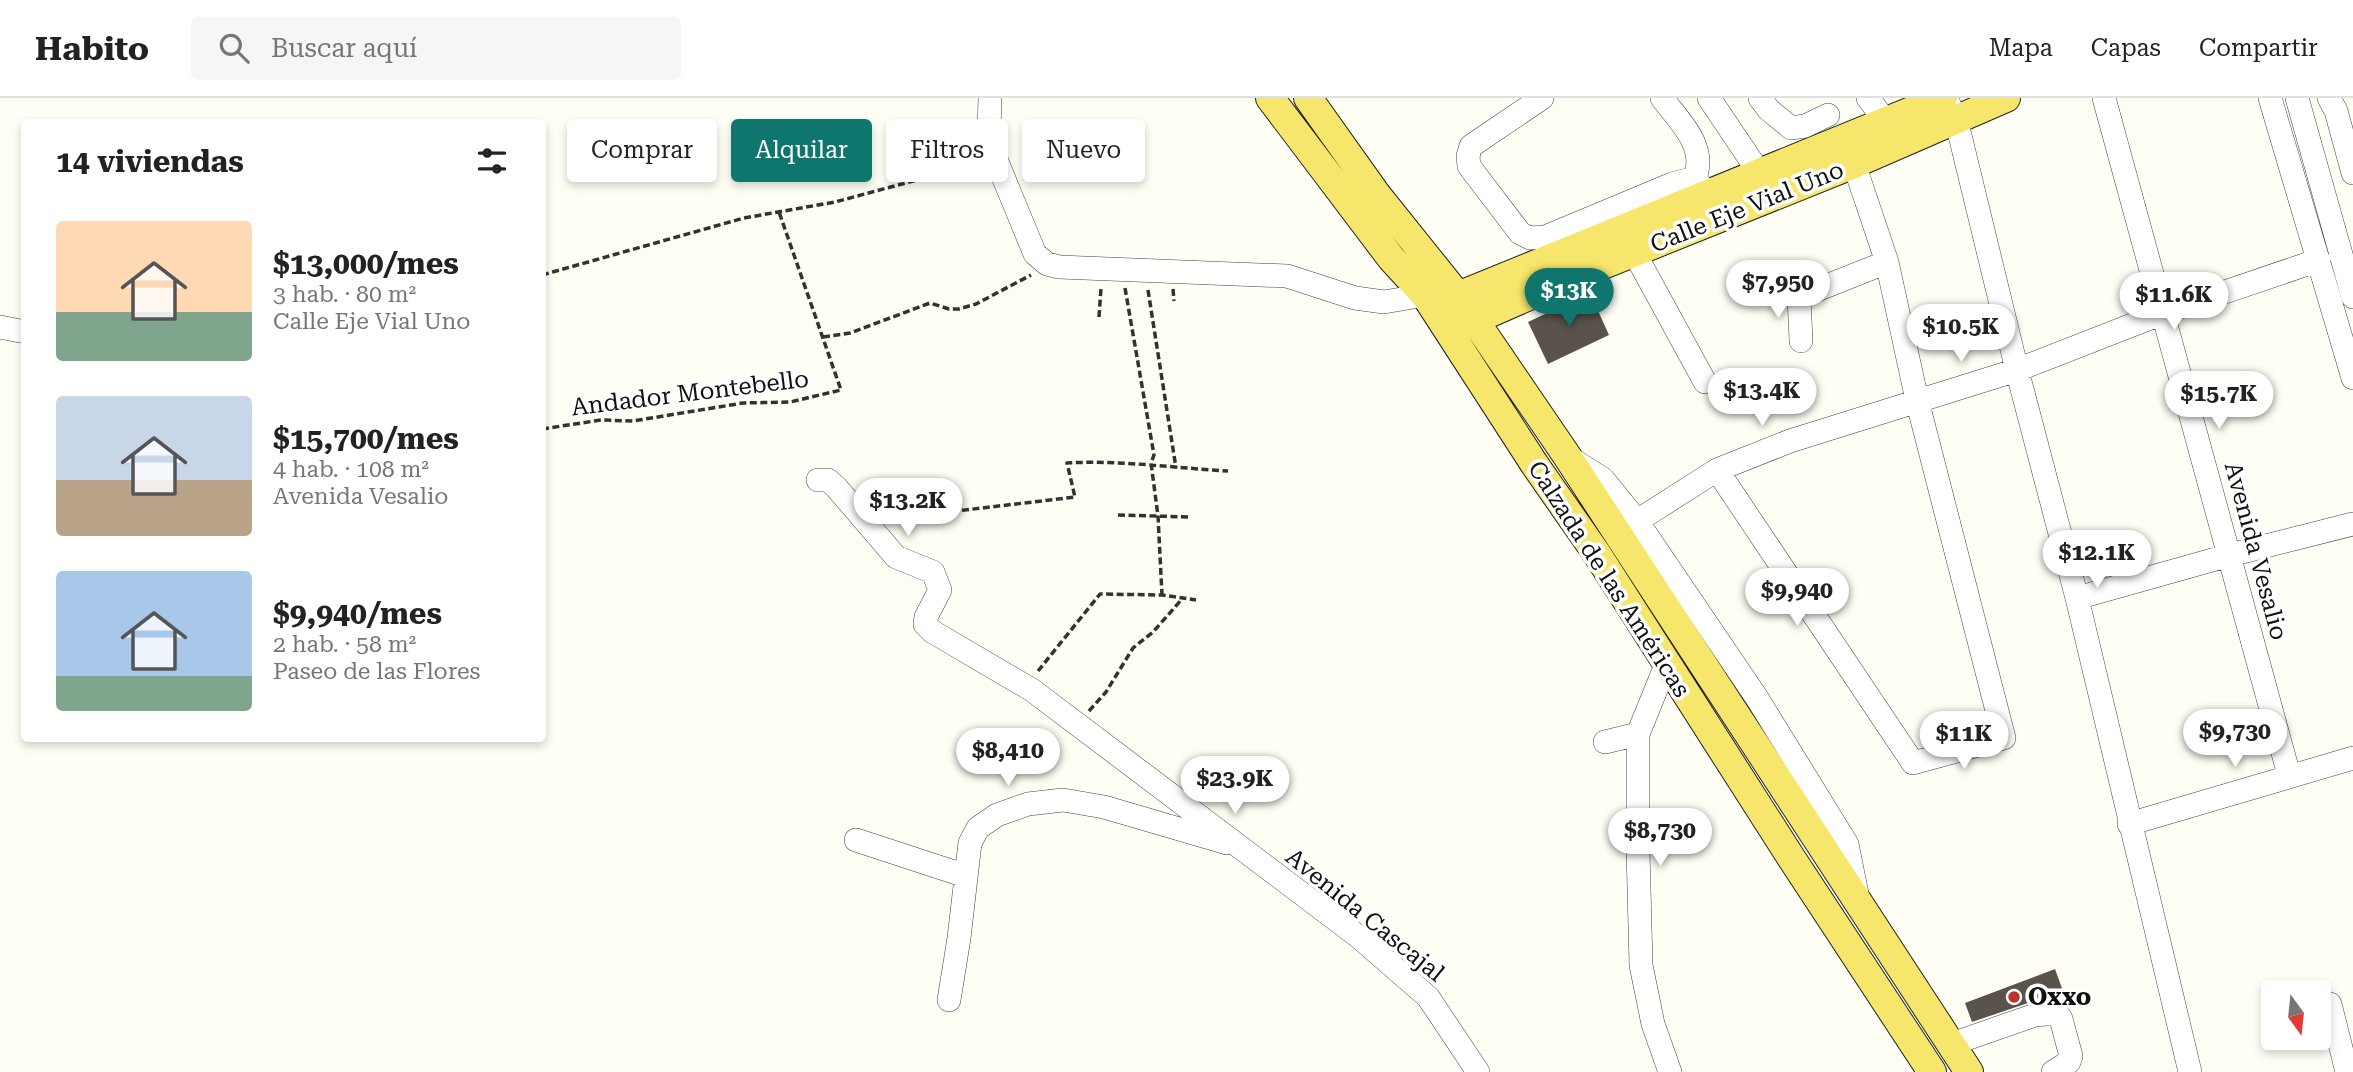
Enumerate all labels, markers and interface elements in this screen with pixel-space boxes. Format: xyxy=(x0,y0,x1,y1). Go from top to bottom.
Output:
search box xyxy=(191,17,681,80)
text: Habito xyxy=(35,29,149,68)
icon: search xyxy=(215,29,253,67)
text: Buscar aquí xyxy=(271,33,417,63)
text: Mapa xyxy=(1989,34,2053,62)
text: Capas xyxy=(2091,34,2161,62)
text: Compartir xyxy=(2199,34,2318,62)
chip: Comprar xyxy=(567,119,717,182)
chip: Alquilar xyxy=(731,119,872,182)
chip: Filtros xyxy=(886,119,1008,182)
chip: Nuevo xyxy=(1022,119,1145,182)
icon: filters xyxy=(473,142,511,180)
text: 14 viviendas xyxy=(56,144,244,179)
street label: Calle Eje Vial Uno xyxy=(1646,155,1848,259)
text: $13,000/mes xyxy=(273,246,459,281)
icon: home xyxy=(112,249,196,333)
pin: $7,950 xyxy=(1721,260,1835,320)
pin: $13K xyxy=(1528,268,1610,328)
text: $7,950 xyxy=(1742,269,1814,296)
pin: $11.6K xyxy=(2117,272,2231,332)
text: $13K xyxy=(1541,277,1597,304)
text: 3 hab. · 80 m² xyxy=(273,281,416,308)
text: $11.6K xyxy=(2136,281,2212,308)
pin: $10.5K xyxy=(1904,304,2018,364)
text: Calle Eje Vial Uno xyxy=(273,308,470,335)
text: $10.5K xyxy=(1923,313,1999,340)
street label: Andador Montebello xyxy=(570,365,810,421)
pin: $13.4K xyxy=(1705,368,1819,428)
pin: $15.7K xyxy=(2162,372,2276,431)
text: $13.4K xyxy=(1724,377,1800,404)
text: $15.7K xyxy=(2181,380,2257,407)
text: $15,700/mes xyxy=(273,421,459,456)
icon: home xyxy=(112,424,196,508)
text: 4 hab. · 108 m² xyxy=(273,456,429,483)
street label: Calzada de las Américas xyxy=(1522,456,1696,702)
street label: Avenida Vesalio xyxy=(2219,459,2293,643)
pin: $13.2K xyxy=(851,478,965,538)
text: Avenida Vesalio xyxy=(273,483,448,510)
text: $13.2K xyxy=(870,487,946,514)
pin: $12.1K xyxy=(2040,531,2154,590)
text: $12.1K xyxy=(2059,539,2135,566)
pin: $9,940 xyxy=(1740,568,1854,628)
text: $9,940 xyxy=(1761,577,1833,604)
text: $9,940/mes xyxy=(273,596,442,631)
icon: home xyxy=(112,599,196,683)
text: 2 hab. · 58 m² xyxy=(273,631,416,658)
text: Paseo de las Flores xyxy=(273,658,480,685)
pin: $9,730 xyxy=(2178,710,2292,769)
pin: $11K xyxy=(1923,712,2005,771)
text: $9,730 xyxy=(2199,718,2271,745)
text: $11K xyxy=(1936,720,1992,747)
pin: $8,410 xyxy=(951,728,1065,788)
text: $8,410 xyxy=(972,737,1044,764)
pin: $23.9K xyxy=(1178,756,1292,816)
text: $23.9K xyxy=(1197,765,1273,792)
pin: $8,730 xyxy=(1603,808,1717,868)
text: $8,730 xyxy=(1624,817,1696,844)
street label: Avenida Cascajal xyxy=(1280,843,1450,987)
north arrow xyxy=(2261,980,2331,1050)
map controls xyxy=(2261,980,2331,1050)
place label: Oxxo xyxy=(2028,983,2091,1011)
marker: Oxxo xyxy=(2006,989,2022,1005)

